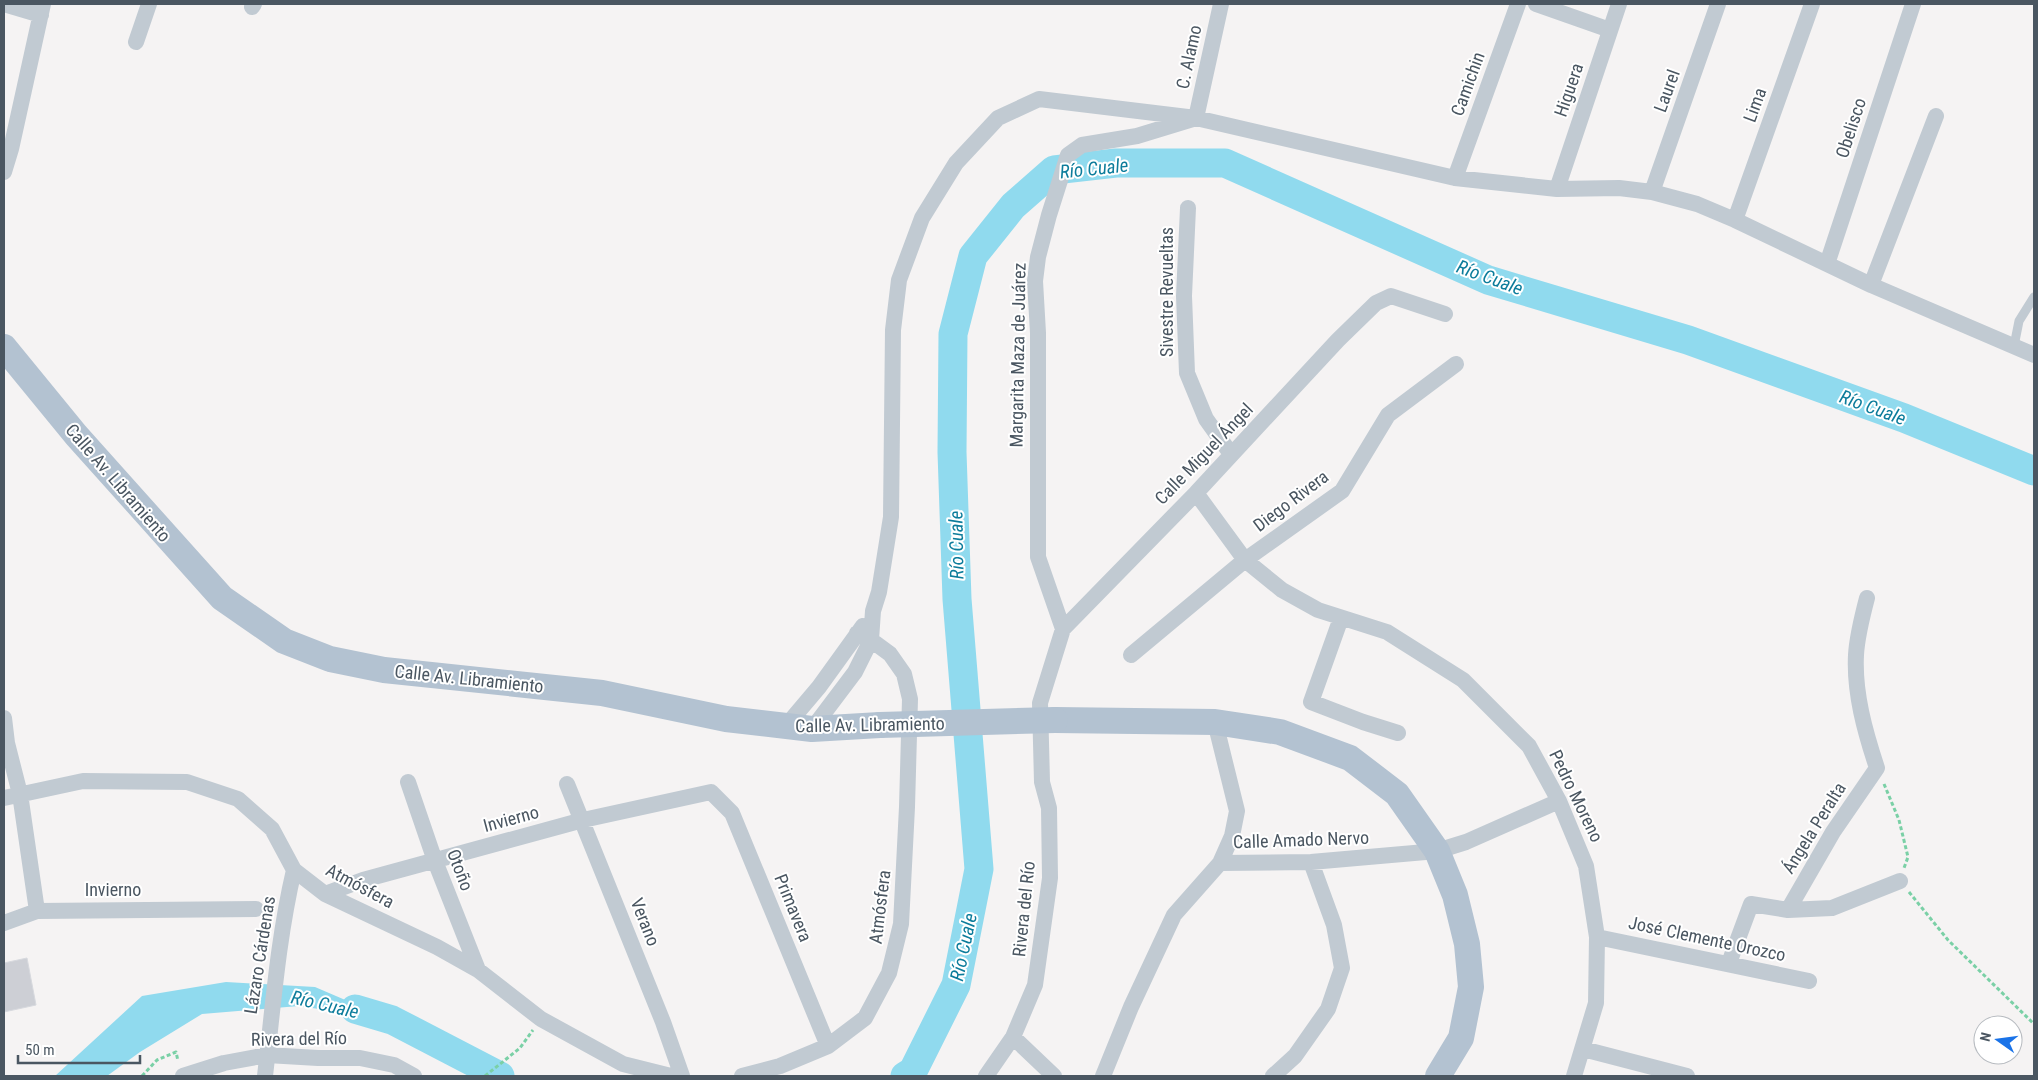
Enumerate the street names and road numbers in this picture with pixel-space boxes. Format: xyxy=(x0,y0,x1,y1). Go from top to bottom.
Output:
street label: C. Alamo xyxy=(1172,23,1206,91)
street label: Camichin xyxy=(1446,49,1489,119)
street label: Higuera xyxy=(1550,60,1587,119)
street label: Laurel xyxy=(1649,67,1684,115)
street label: Lima xyxy=(1739,85,1770,125)
street label: Obelisco xyxy=(1831,95,1870,161)
street label: Sivestre Revueltas xyxy=(1156,227,1177,357)
street label: Margarita Maza de Juárez xyxy=(1005,262,1030,448)
street label: Calle Miguel Ángel xyxy=(1150,399,1257,509)
street label: Calle Av. Libramiento xyxy=(61,419,175,546)
street label: Diego Rivera xyxy=(1249,466,1332,536)
street label: Calle Av. Libramiento xyxy=(394,660,545,697)
street label: Calle Av. Libramiento xyxy=(795,713,945,736)
street label: Pedro Moreno xyxy=(1545,746,1608,845)
street label: Ángela Peralta xyxy=(1777,778,1850,877)
street label: Invierno xyxy=(481,801,541,836)
street label: Calle Amado Nervo xyxy=(1233,827,1369,852)
street label: Otoño xyxy=(443,846,478,894)
street label: Atmósfera xyxy=(323,859,398,912)
street label: Rivera del Río xyxy=(1008,860,1039,958)
street label: Atmósfera xyxy=(865,869,894,945)
street label: Primavera xyxy=(770,871,817,945)
street label: Invierno xyxy=(85,879,141,900)
street label: Lázaro Cárdenas xyxy=(240,894,279,1015)
street label: Verano xyxy=(626,895,664,949)
street label: José Clemente Orozco xyxy=(1627,912,1788,965)
street label: Rivera del Río xyxy=(251,1027,347,1050)

